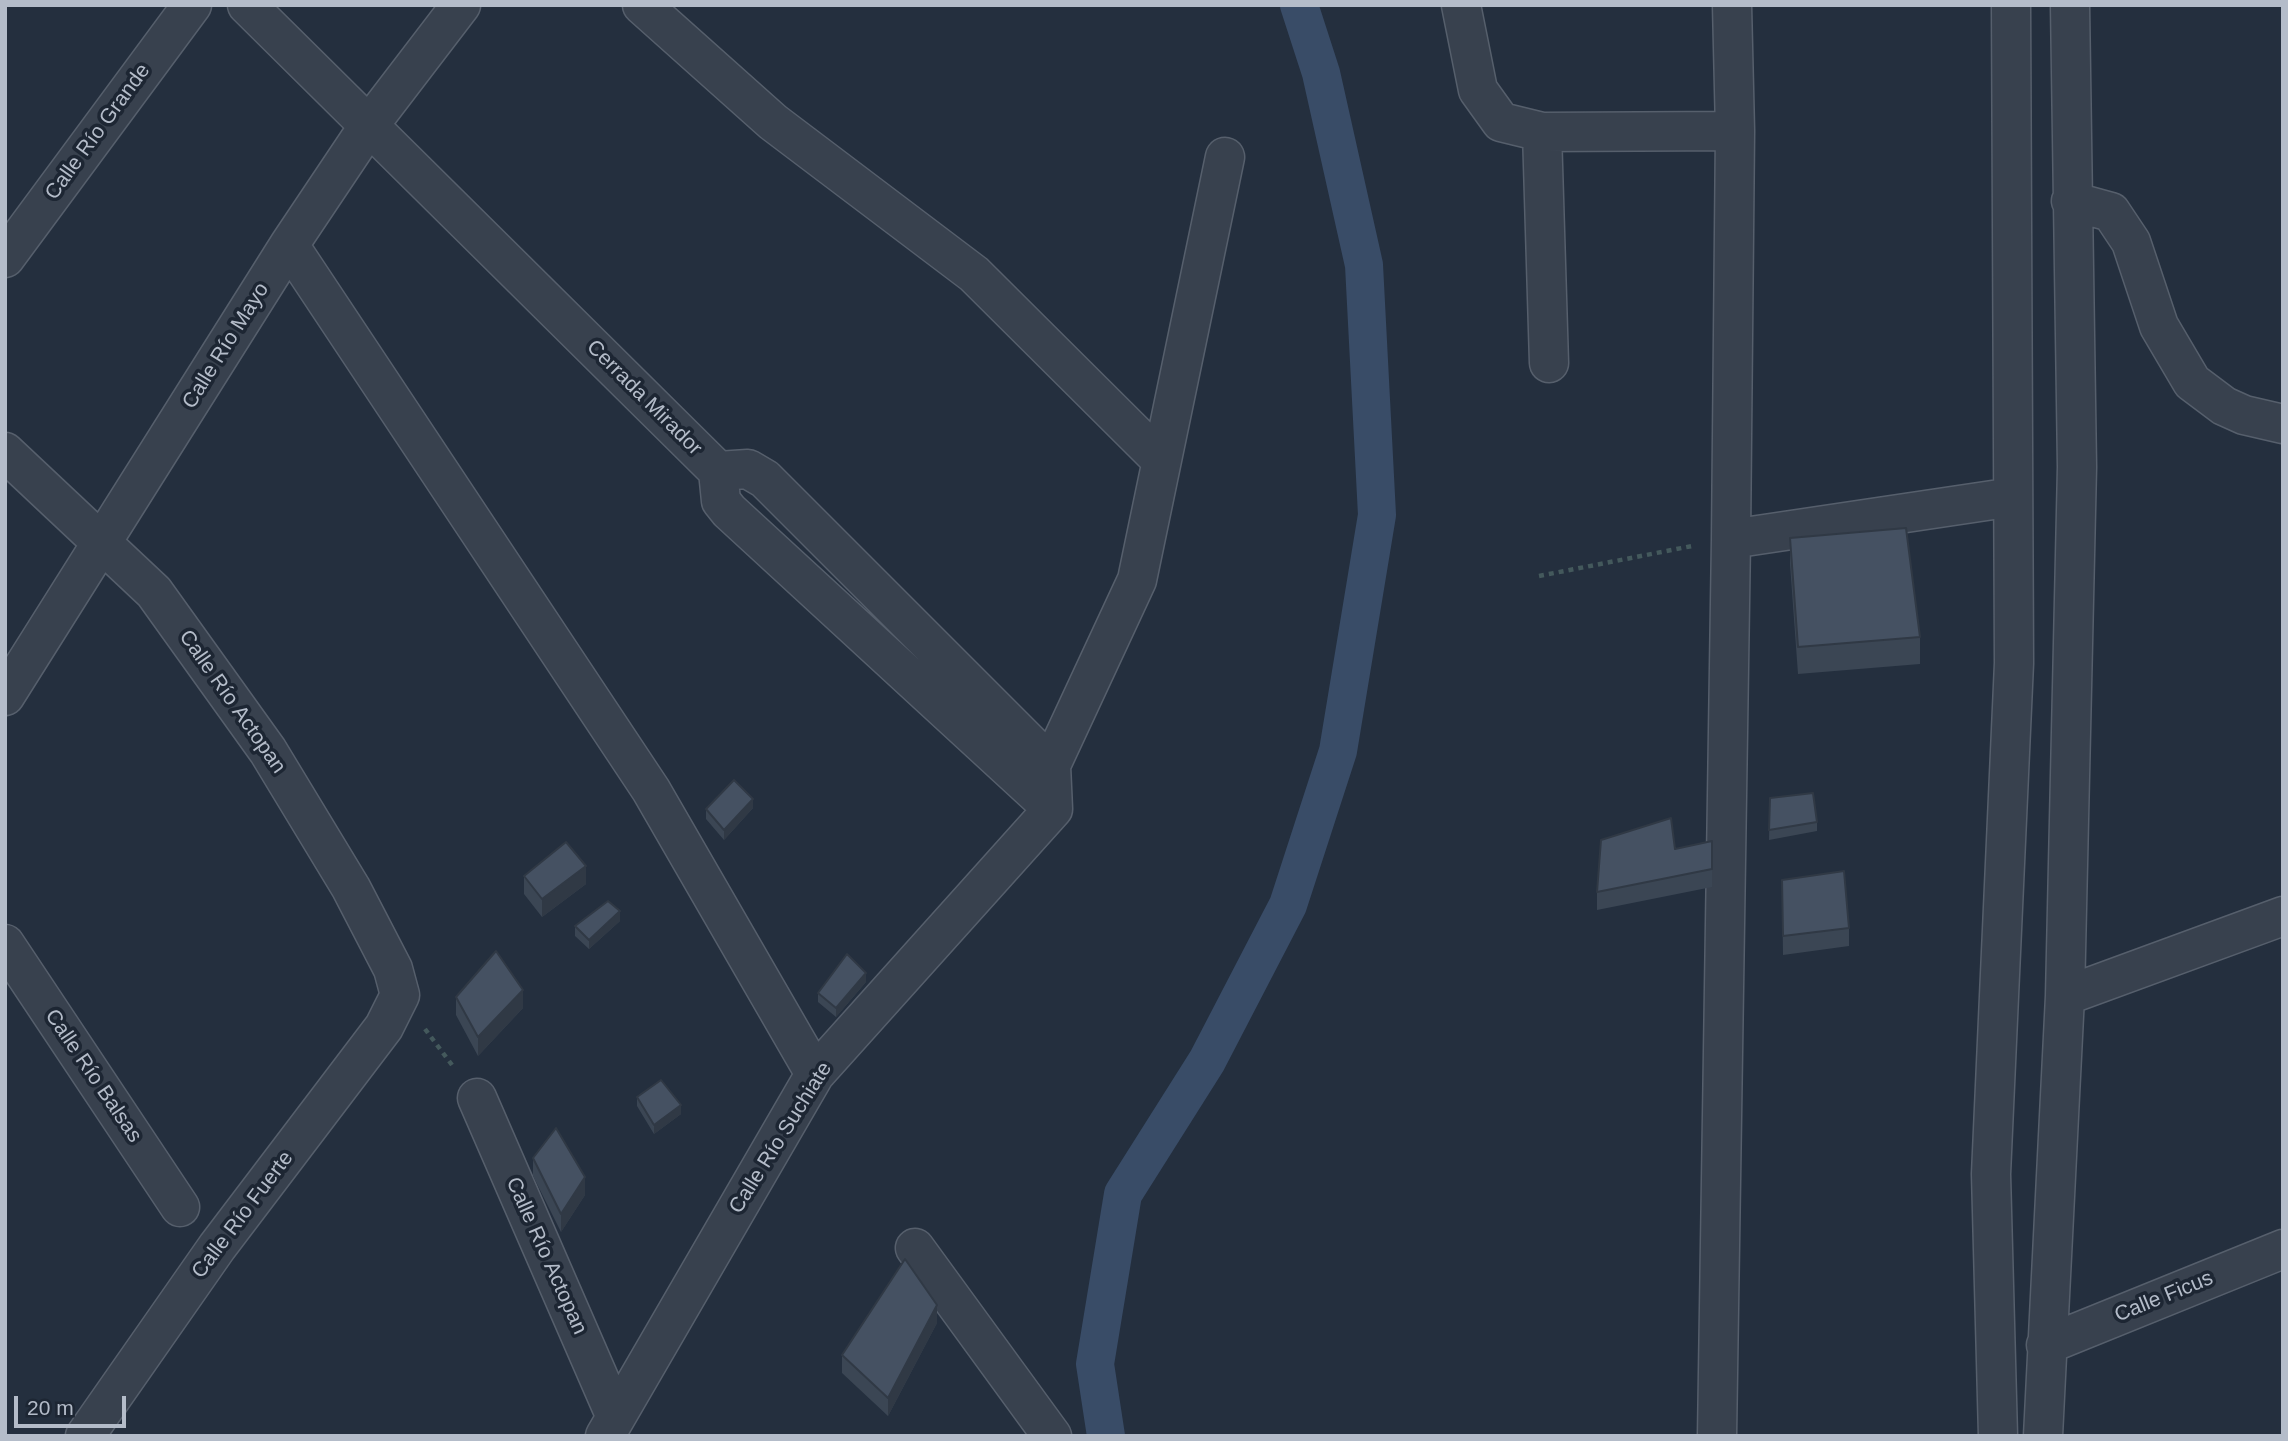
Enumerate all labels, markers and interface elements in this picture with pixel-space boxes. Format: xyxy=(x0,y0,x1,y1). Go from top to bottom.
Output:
street label: Calle Río Grande xyxy=(40,59,156,205)
street label: Calle Río Mayo xyxy=(177,278,275,414)
street label: Cerrada Mirador xyxy=(581,335,707,461)
street label: Calle Río Actopan xyxy=(173,625,291,779)
street label: Calle Río Balsas xyxy=(39,1005,147,1147)
street label: Calle Río Suchiate xyxy=(724,1058,838,1218)
street label: Calle Río Fuerte xyxy=(187,1146,299,1284)
street label: Calle Río Actopan xyxy=(500,1174,592,1338)
street label: Calle Ficus xyxy=(2111,1266,2217,1328)
scale bar xyxy=(18,1382,130,1426)
text: 20 m xyxy=(27,1396,74,1419)

